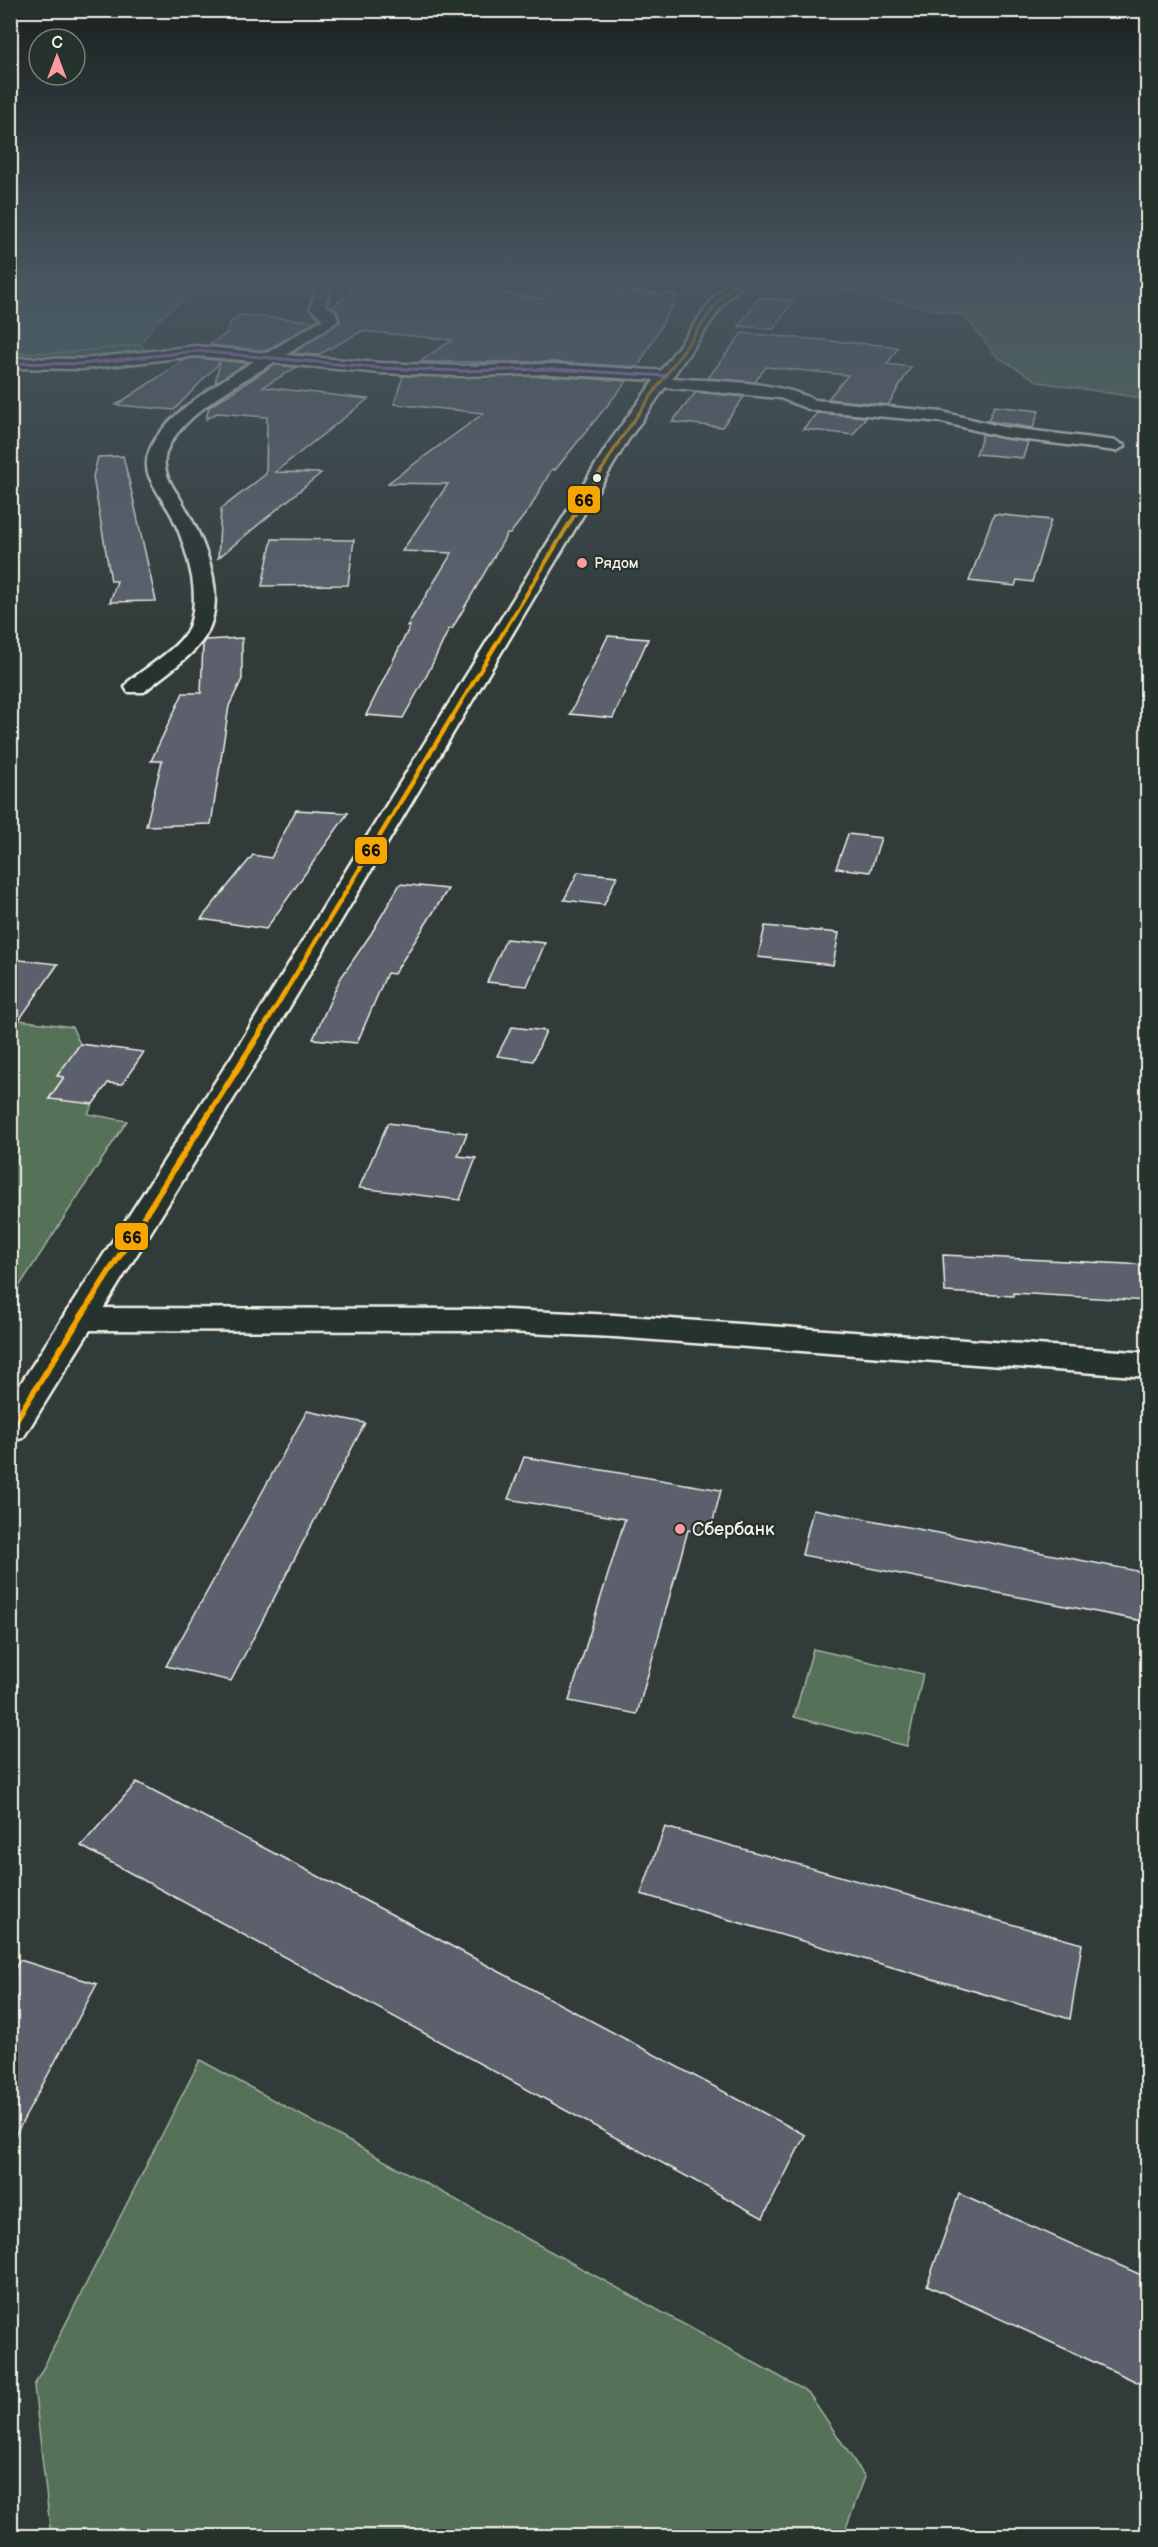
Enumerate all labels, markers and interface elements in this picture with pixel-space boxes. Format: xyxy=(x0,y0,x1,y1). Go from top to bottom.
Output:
north arrow xyxy=(27,27,87,87)
text: С xyxy=(51,34,63,53)
unlabelled marker xyxy=(591,472,603,484)
line badge: 66 xyxy=(567,485,601,514)
text: 66 xyxy=(574,492,594,511)
place label: Рядом xyxy=(594,554,639,573)
marker: Рядом xyxy=(575,556,589,570)
line badge: 66 xyxy=(354,836,388,865)
text: 66 xyxy=(361,842,381,861)
line badge: 66 xyxy=(114,1222,149,1251)
text: 66 xyxy=(122,1229,142,1248)
place label: Сбербанк xyxy=(692,1519,775,1540)
marker: Сбербанк xyxy=(673,1522,687,1536)

